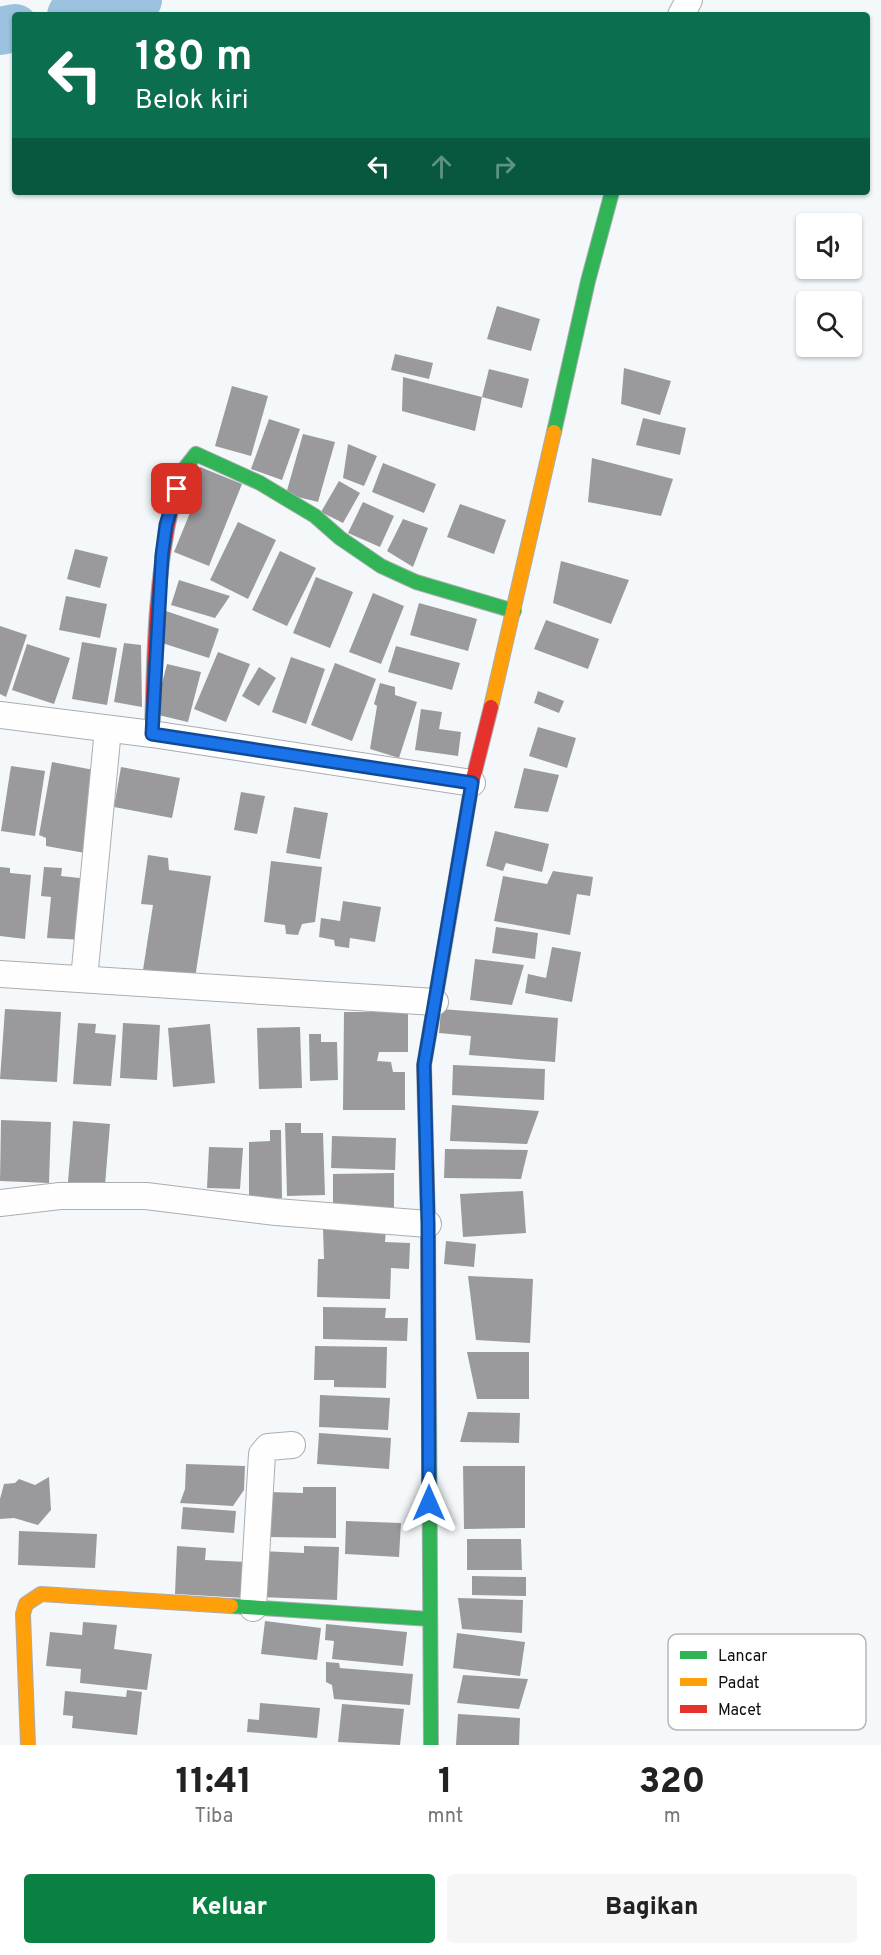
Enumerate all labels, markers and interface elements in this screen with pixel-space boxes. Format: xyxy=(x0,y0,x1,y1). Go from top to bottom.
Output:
text: 180 m xyxy=(135,32,252,85)
icon: left xyxy=(36,36,114,114)
text: Belok kiri xyxy=(135,84,249,118)
icon: left xyxy=(362,150,395,183)
icon: ahead xyxy=(425,150,458,183)
icon: right xyxy=(488,150,521,183)
map controls xyxy=(796,213,862,357)
button: sound xyxy=(796,213,862,279)
button: search xyxy=(796,291,862,357)
pin xyxy=(151,463,202,514)
icon: arrive xyxy=(160,472,193,505)
position arrow xyxy=(397,1471,461,1535)
legend xyxy=(668,1634,866,1730)
text: Lancar xyxy=(718,1647,768,1667)
text: Padat xyxy=(718,1674,760,1694)
text: Macet xyxy=(718,1701,762,1721)
text: 11:41 xyxy=(176,1760,252,1806)
text: 1 xyxy=(438,1760,453,1806)
text: 320 xyxy=(639,1760,706,1806)
text: Tiba xyxy=(194,1804,233,1830)
text: mnt xyxy=(428,1804,463,1830)
text: m xyxy=(664,1804,681,1830)
button: Keluar xyxy=(24,1874,435,1943)
button: Bagikan xyxy=(447,1874,857,1943)

